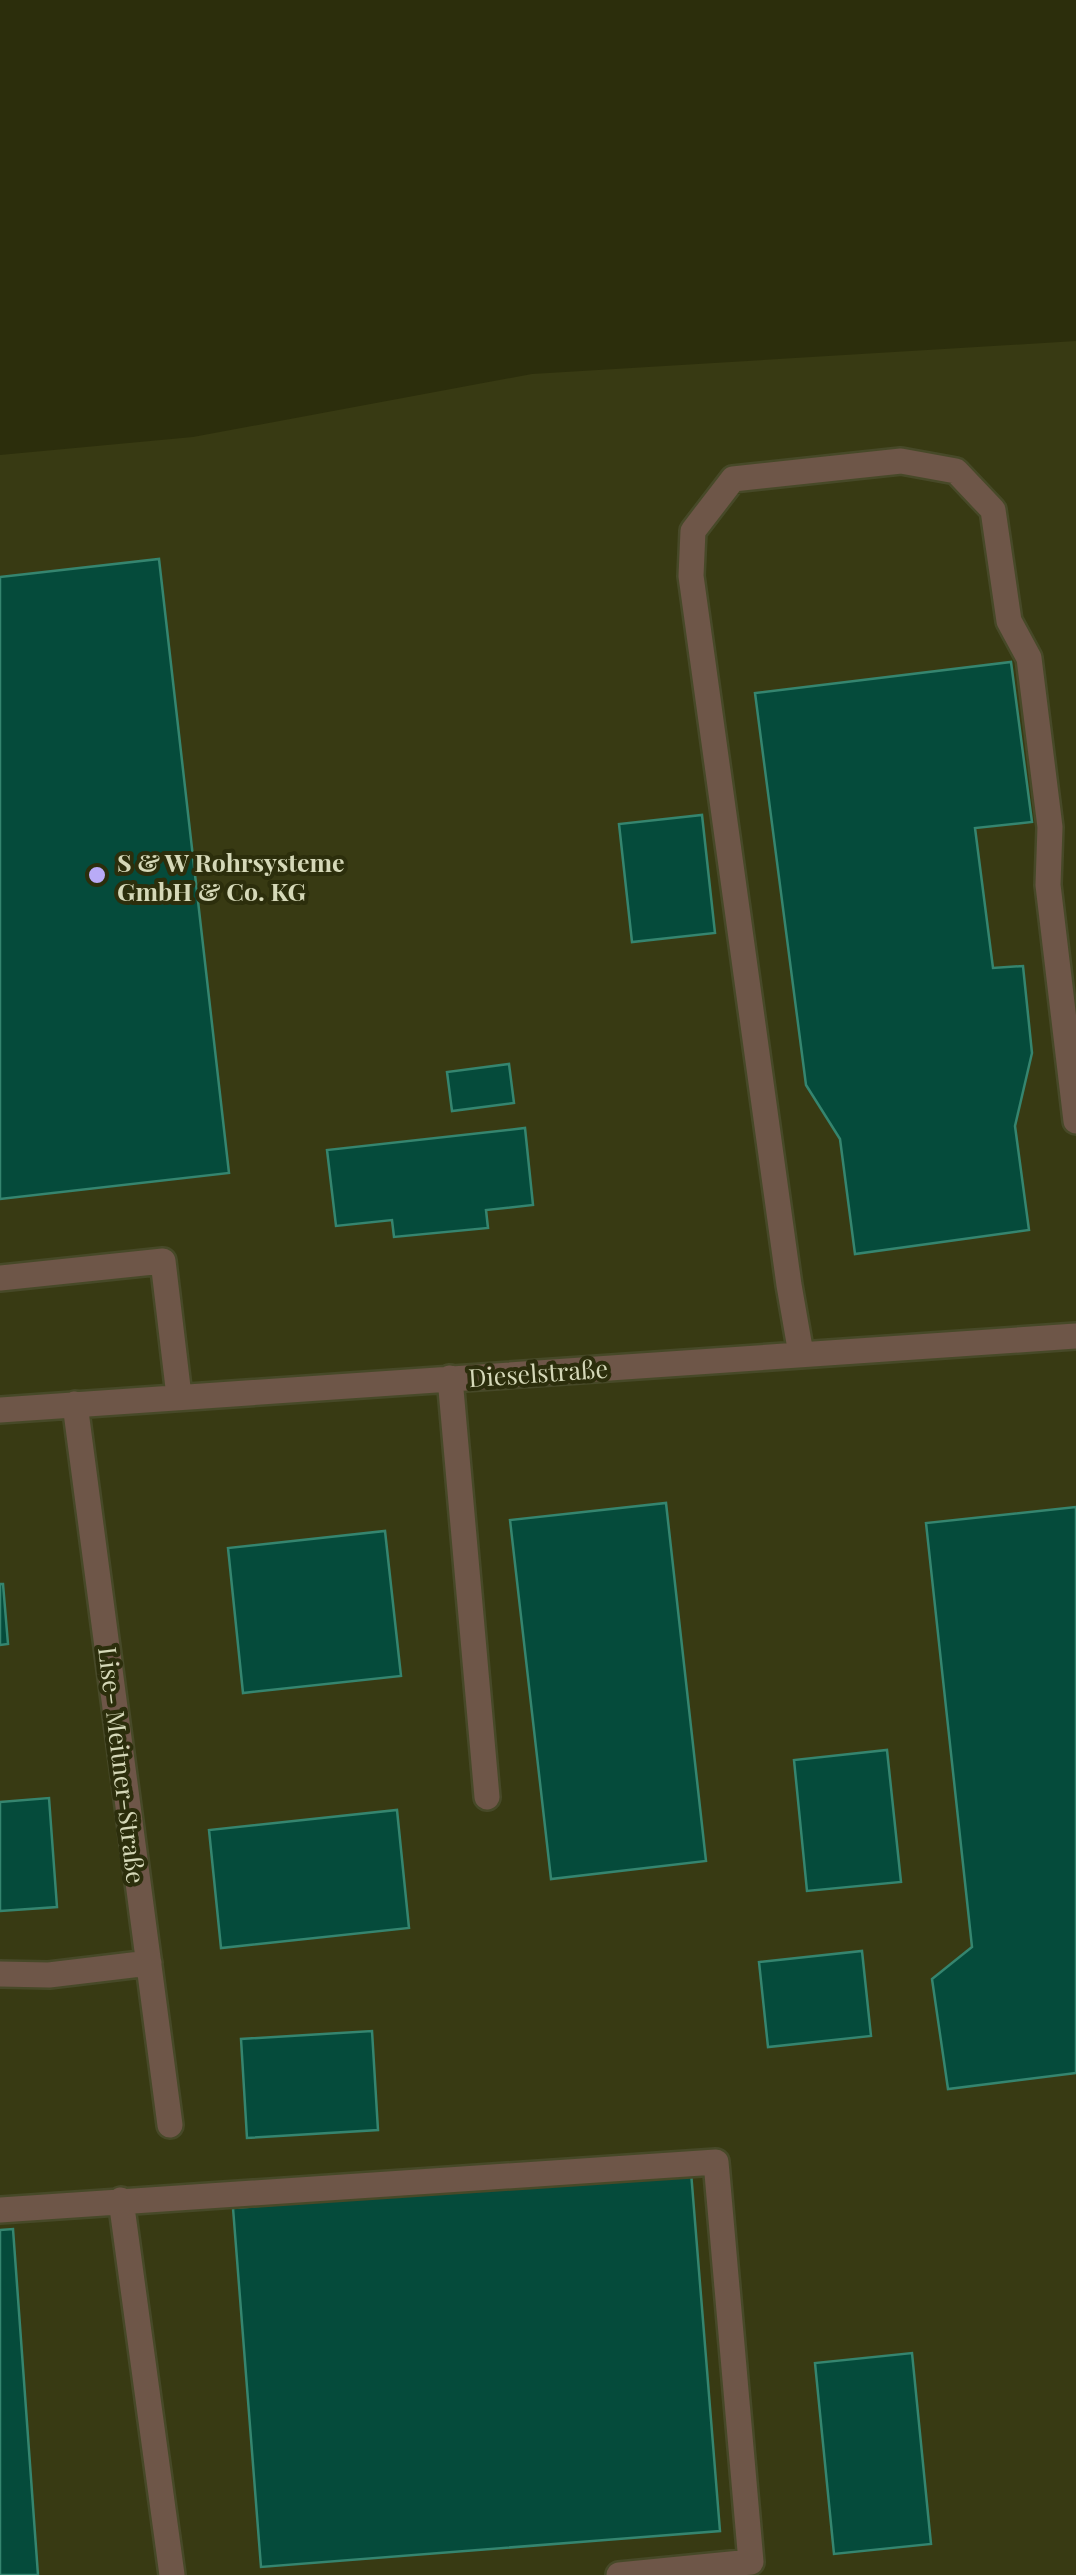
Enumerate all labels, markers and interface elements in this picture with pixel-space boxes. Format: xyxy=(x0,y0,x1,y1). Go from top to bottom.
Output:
place label: S & W Rohrsysteme GmbH & Co. KG xyxy=(117,845,345,907)
marker: S & W Rohrsysteme GmbH & Co. KG xyxy=(86,864,108,886)
street label: Dieselstraße xyxy=(467,1351,609,1393)
street label: Lise- Meitner-Straße xyxy=(92,1645,154,1885)

